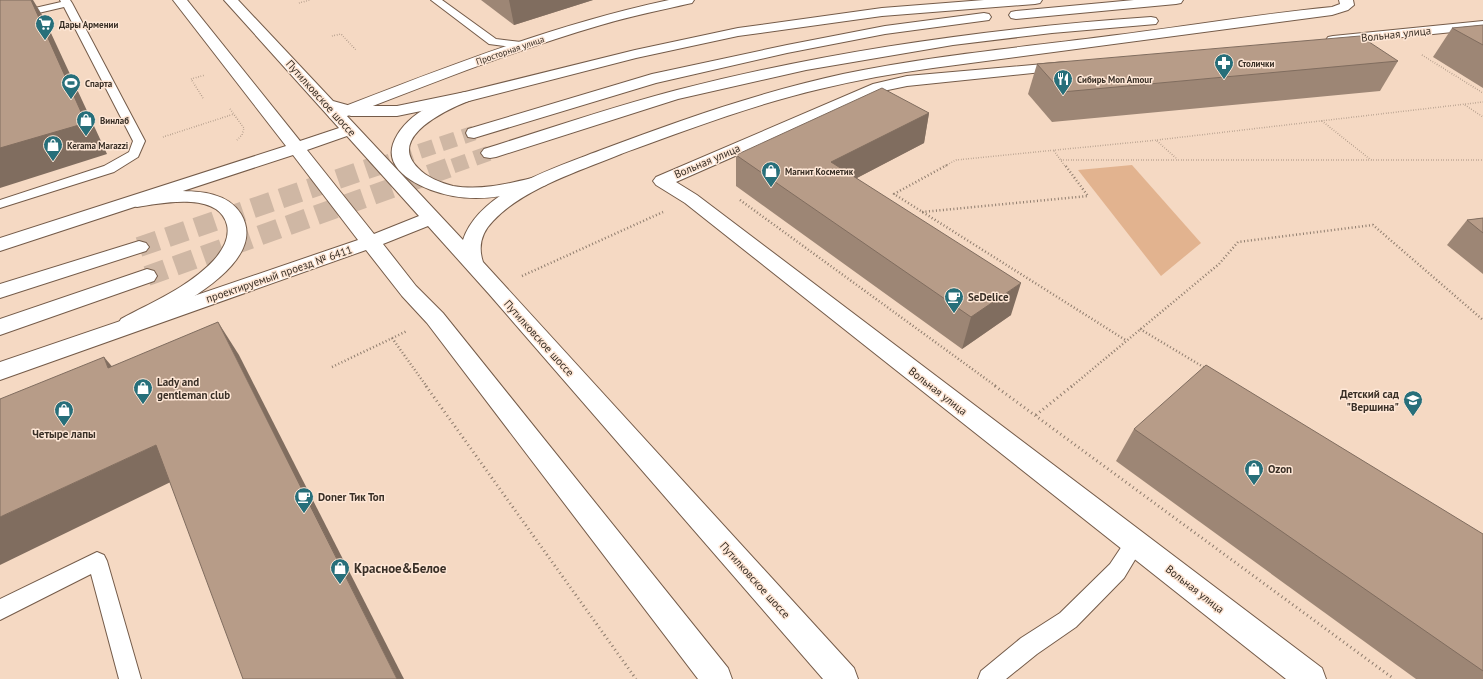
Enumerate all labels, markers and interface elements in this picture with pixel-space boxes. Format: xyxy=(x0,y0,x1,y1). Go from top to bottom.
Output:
supermarket icon: Дары Армении xyxy=(34,13,56,41)
place label: Дары Армении xyxy=(59,19,118,30)
street label: Вольная улица xyxy=(1360,23,1432,45)
street label: Просторная улица xyxy=(474,33,546,67)
pharmacy icon: Столички xyxy=(1213,52,1235,80)
street label: Путилковское шоссе xyxy=(283,57,359,140)
place label: Столички xyxy=(1238,58,1274,69)
restaurant icon: Сибирь Mon Amour xyxy=(1052,68,1074,96)
sports icon: Спарта xyxy=(60,72,82,100)
place label: Сибирь Mon Amour xyxy=(1077,74,1153,85)
place label: Спарта xyxy=(85,78,113,89)
shop icon: Винлаб xyxy=(75,109,97,137)
place label: Винлаб xyxy=(100,115,129,126)
shop icon: Kerama Marazzi xyxy=(42,134,64,162)
place label: Kerama Marazzi xyxy=(67,140,128,151)
street label: Вольная улица xyxy=(672,141,742,181)
shop icon: Магнит Косметик xyxy=(760,160,782,188)
place label: Магнит Косметик xyxy=(785,166,854,177)
street label: проектируемый проезд № 6411 xyxy=(204,242,354,306)
cafe icon: SeDelice xyxy=(943,286,965,314)
place label: SeDelice xyxy=(968,290,1009,304)
street label: Путилковское шоссе xyxy=(501,297,577,380)
street label: Вольная улица xyxy=(906,364,970,418)
place label: Lady and gentleman club xyxy=(157,375,230,402)
shop icon: Lady and gentleman club xyxy=(132,377,154,405)
place label: Детский сад "Вершина" xyxy=(1340,387,1400,414)
school or university icon: Детский сад "Вершина" xyxy=(1402,389,1424,417)
shop icon: Четыре лапы xyxy=(53,399,75,427)
place label: Четыре лапы xyxy=(32,427,96,441)
shop icon: Ozon xyxy=(1243,458,1265,486)
place label: Ozon xyxy=(1268,462,1292,476)
cafe icon: Doner Тик Топ xyxy=(293,486,315,514)
place label: Doner Тик Топ xyxy=(318,490,385,504)
street label: Путилковское шоссе xyxy=(717,539,793,622)
shop icon: Красное&Белое xyxy=(329,557,351,585)
place label: Красное&Белое xyxy=(354,560,447,577)
street label: Вольная улица xyxy=(1163,562,1227,616)

